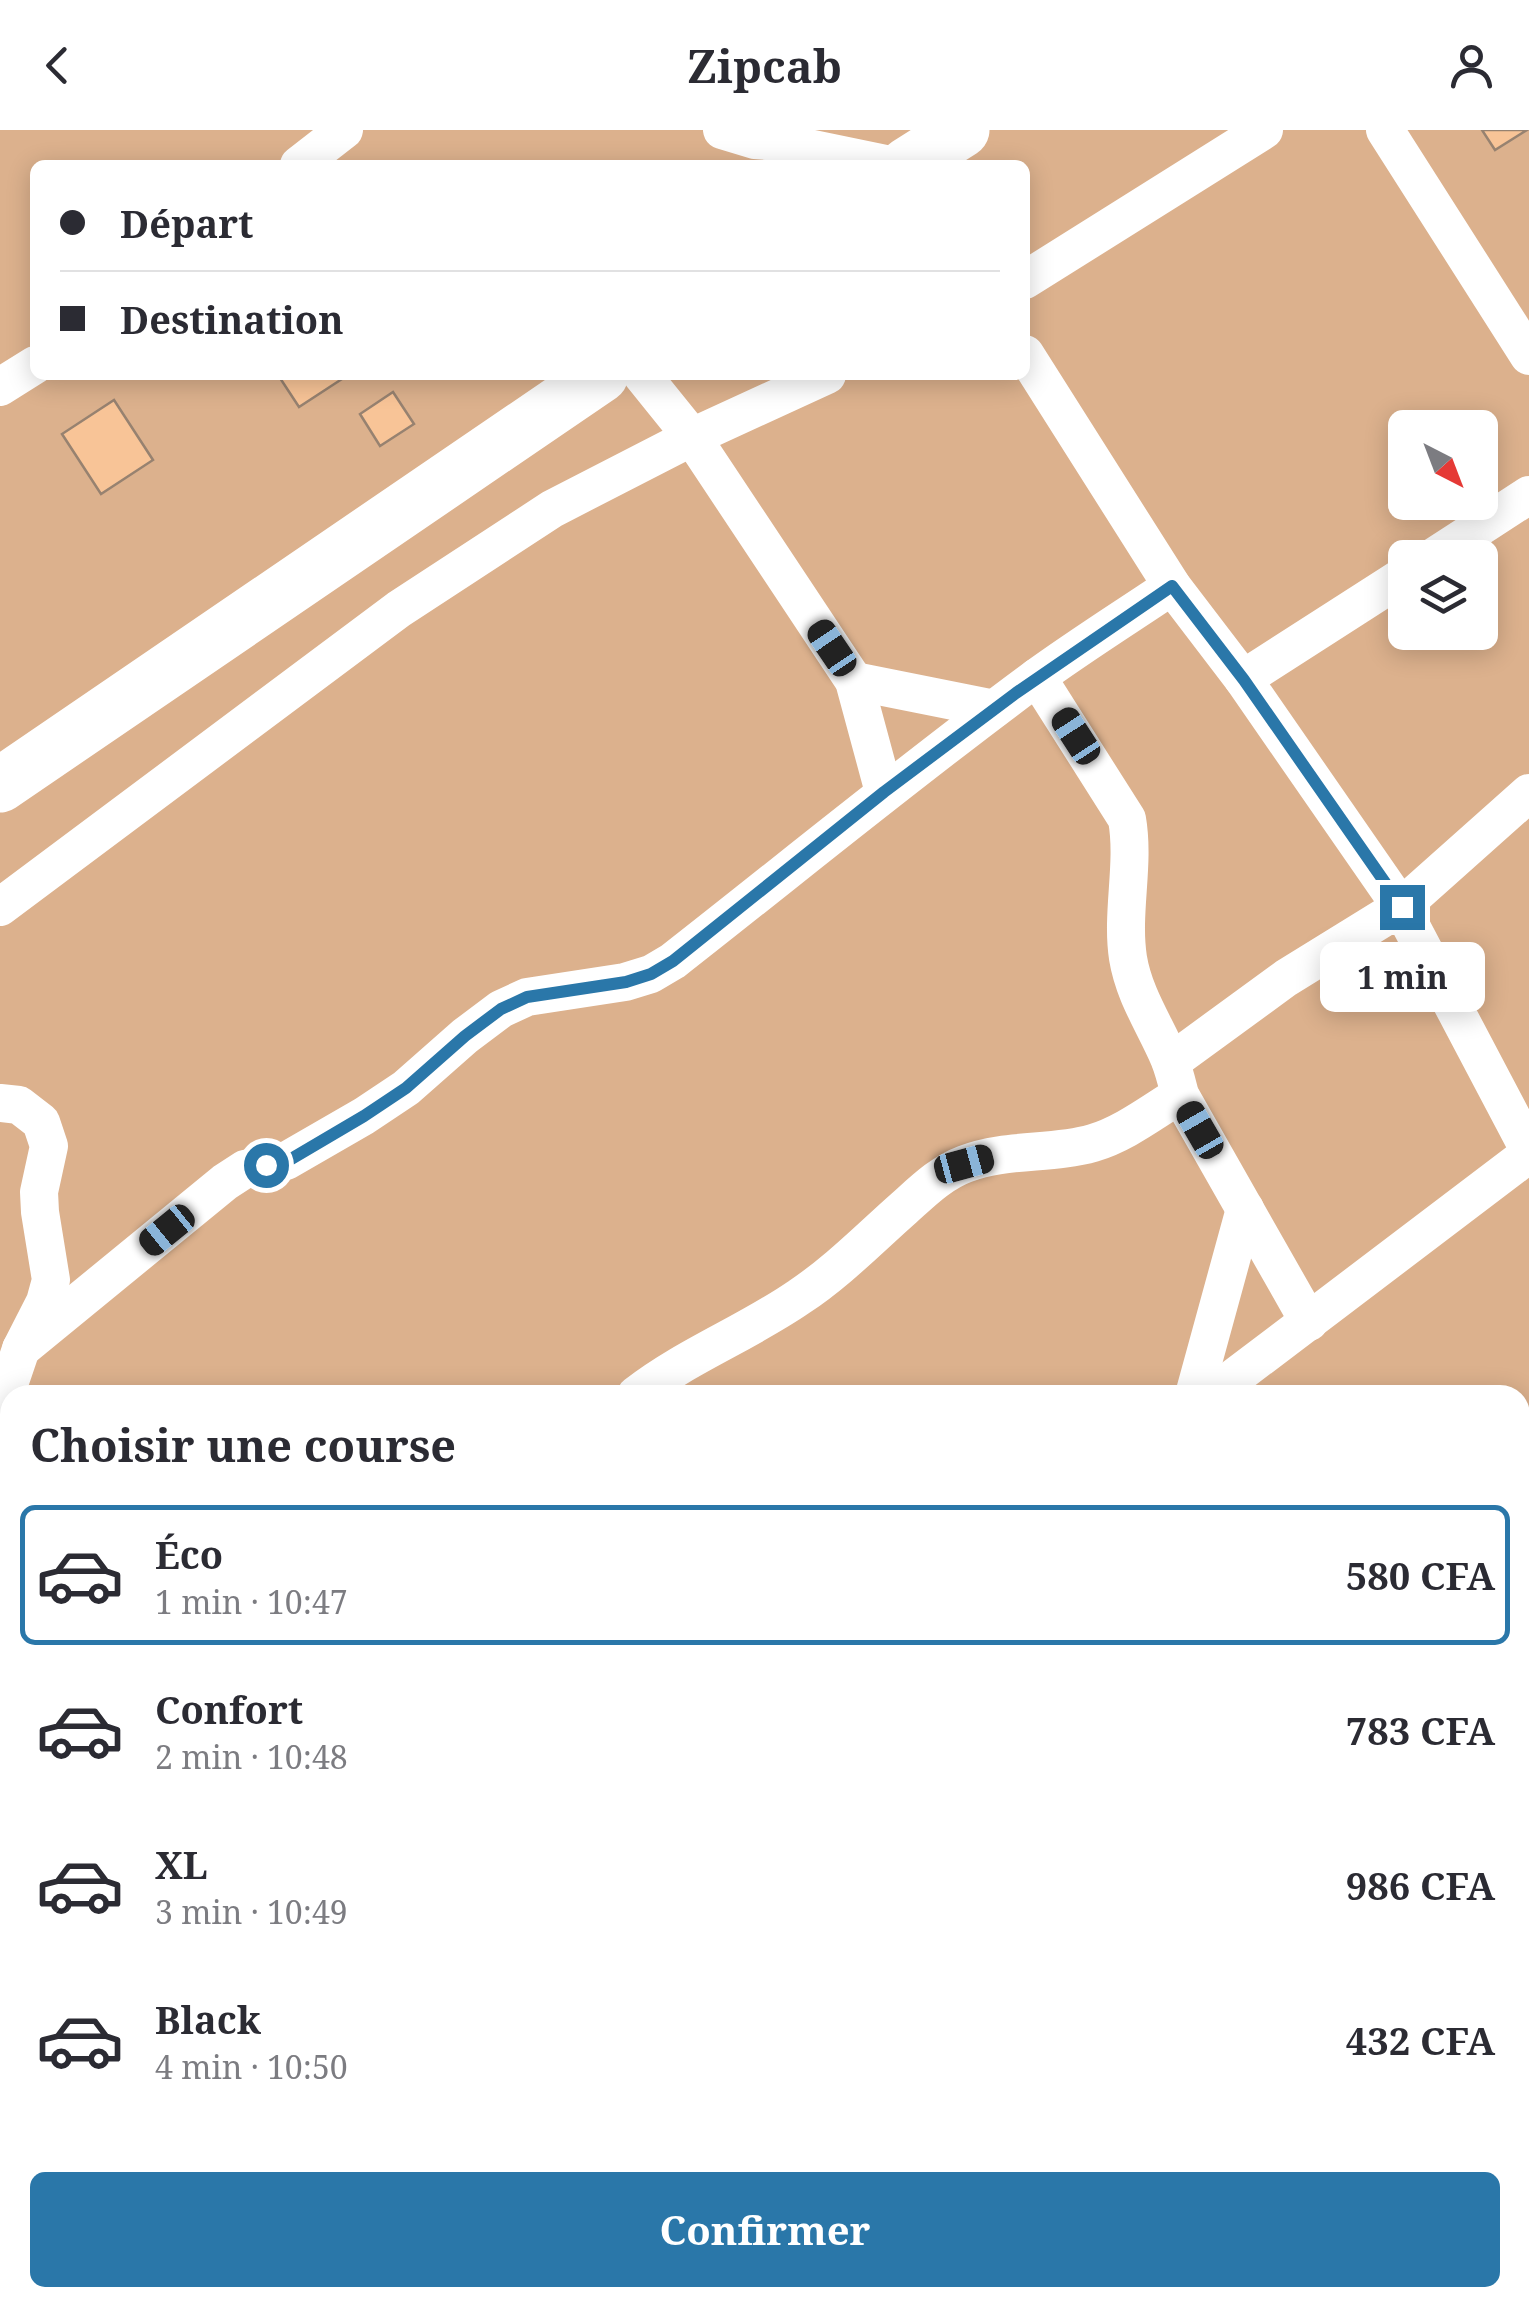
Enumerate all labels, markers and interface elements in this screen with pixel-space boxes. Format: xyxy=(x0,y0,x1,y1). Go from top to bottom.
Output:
text: Zipcab xyxy=(687,35,842,96)
icon: back xyxy=(30,38,85,93)
icon: person xyxy=(1444,38,1499,93)
text: Départ xyxy=(120,197,253,249)
text: Destination xyxy=(120,293,344,345)
north arrow xyxy=(1388,410,1498,520)
map controls xyxy=(1388,410,1498,650)
button: layers xyxy=(1388,540,1498,650)
car xyxy=(803,615,861,681)
car xyxy=(1047,703,1105,769)
route end xyxy=(1380,885,1425,930)
callout: 1 min xyxy=(1320,942,1484,1012)
text: 1 min xyxy=(1357,955,1448,998)
car xyxy=(1172,1097,1228,1163)
car xyxy=(931,1142,997,1186)
route start xyxy=(244,1143,289,1188)
car xyxy=(134,1199,200,1261)
text: Choisir une course xyxy=(30,1414,456,1475)
text: Éco xyxy=(155,1528,223,1580)
icon: car xyxy=(35,1530,125,1620)
text: 580 CFA xyxy=(1346,1549,1495,1601)
text: 1 min · 10:47 xyxy=(155,1580,348,1623)
text: Confort xyxy=(155,1683,303,1735)
icon: car xyxy=(35,1685,125,1775)
text: 783 CFA xyxy=(1346,1704,1495,1756)
text: 2 min · 10:48 xyxy=(155,1735,348,1778)
text: XL xyxy=(155,1838,208,1890)
icon: car xyxy=(35,1840,125,1930)
text: 986 CFA xyxy=(1346,1859,1495,1911)
text: 3 min · 10:49 xyxy=(155,1890,348,1933)
text: Black xyxy=(155,1993,261,2045)
icon: car xyxy=(35,1995,125,2085)
text: 432 CFA xyxy=(1346,2014,1495,2066)
text: 4 min · 10:50 xyxy=(155,2045,348,2088)
button: Confirmer xyxy=(30,2172,1500,2287)

